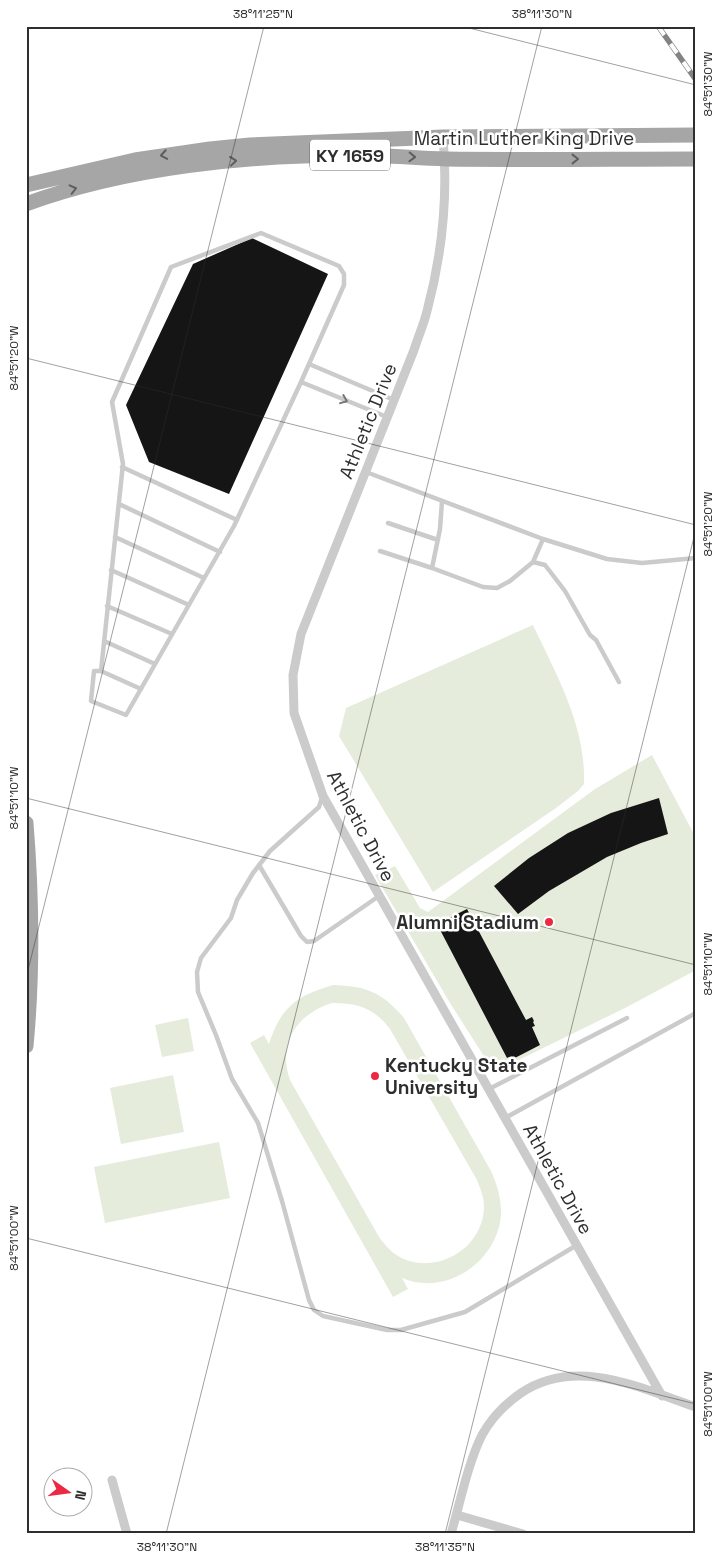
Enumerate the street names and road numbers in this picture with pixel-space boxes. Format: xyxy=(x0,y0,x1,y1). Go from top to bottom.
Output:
street label: Martin Luther King Drive xyxy=(414,126,634,151)
road number: KY 1659 xyxy=(310,140,390,170)
street label: Athletic Drive xyxy=(333,359,403,483)
street label: Athletic Drive xyxy=(321,766,401,886)
street label: Athletic Drive xyxy=(517,1119,599,1239)

